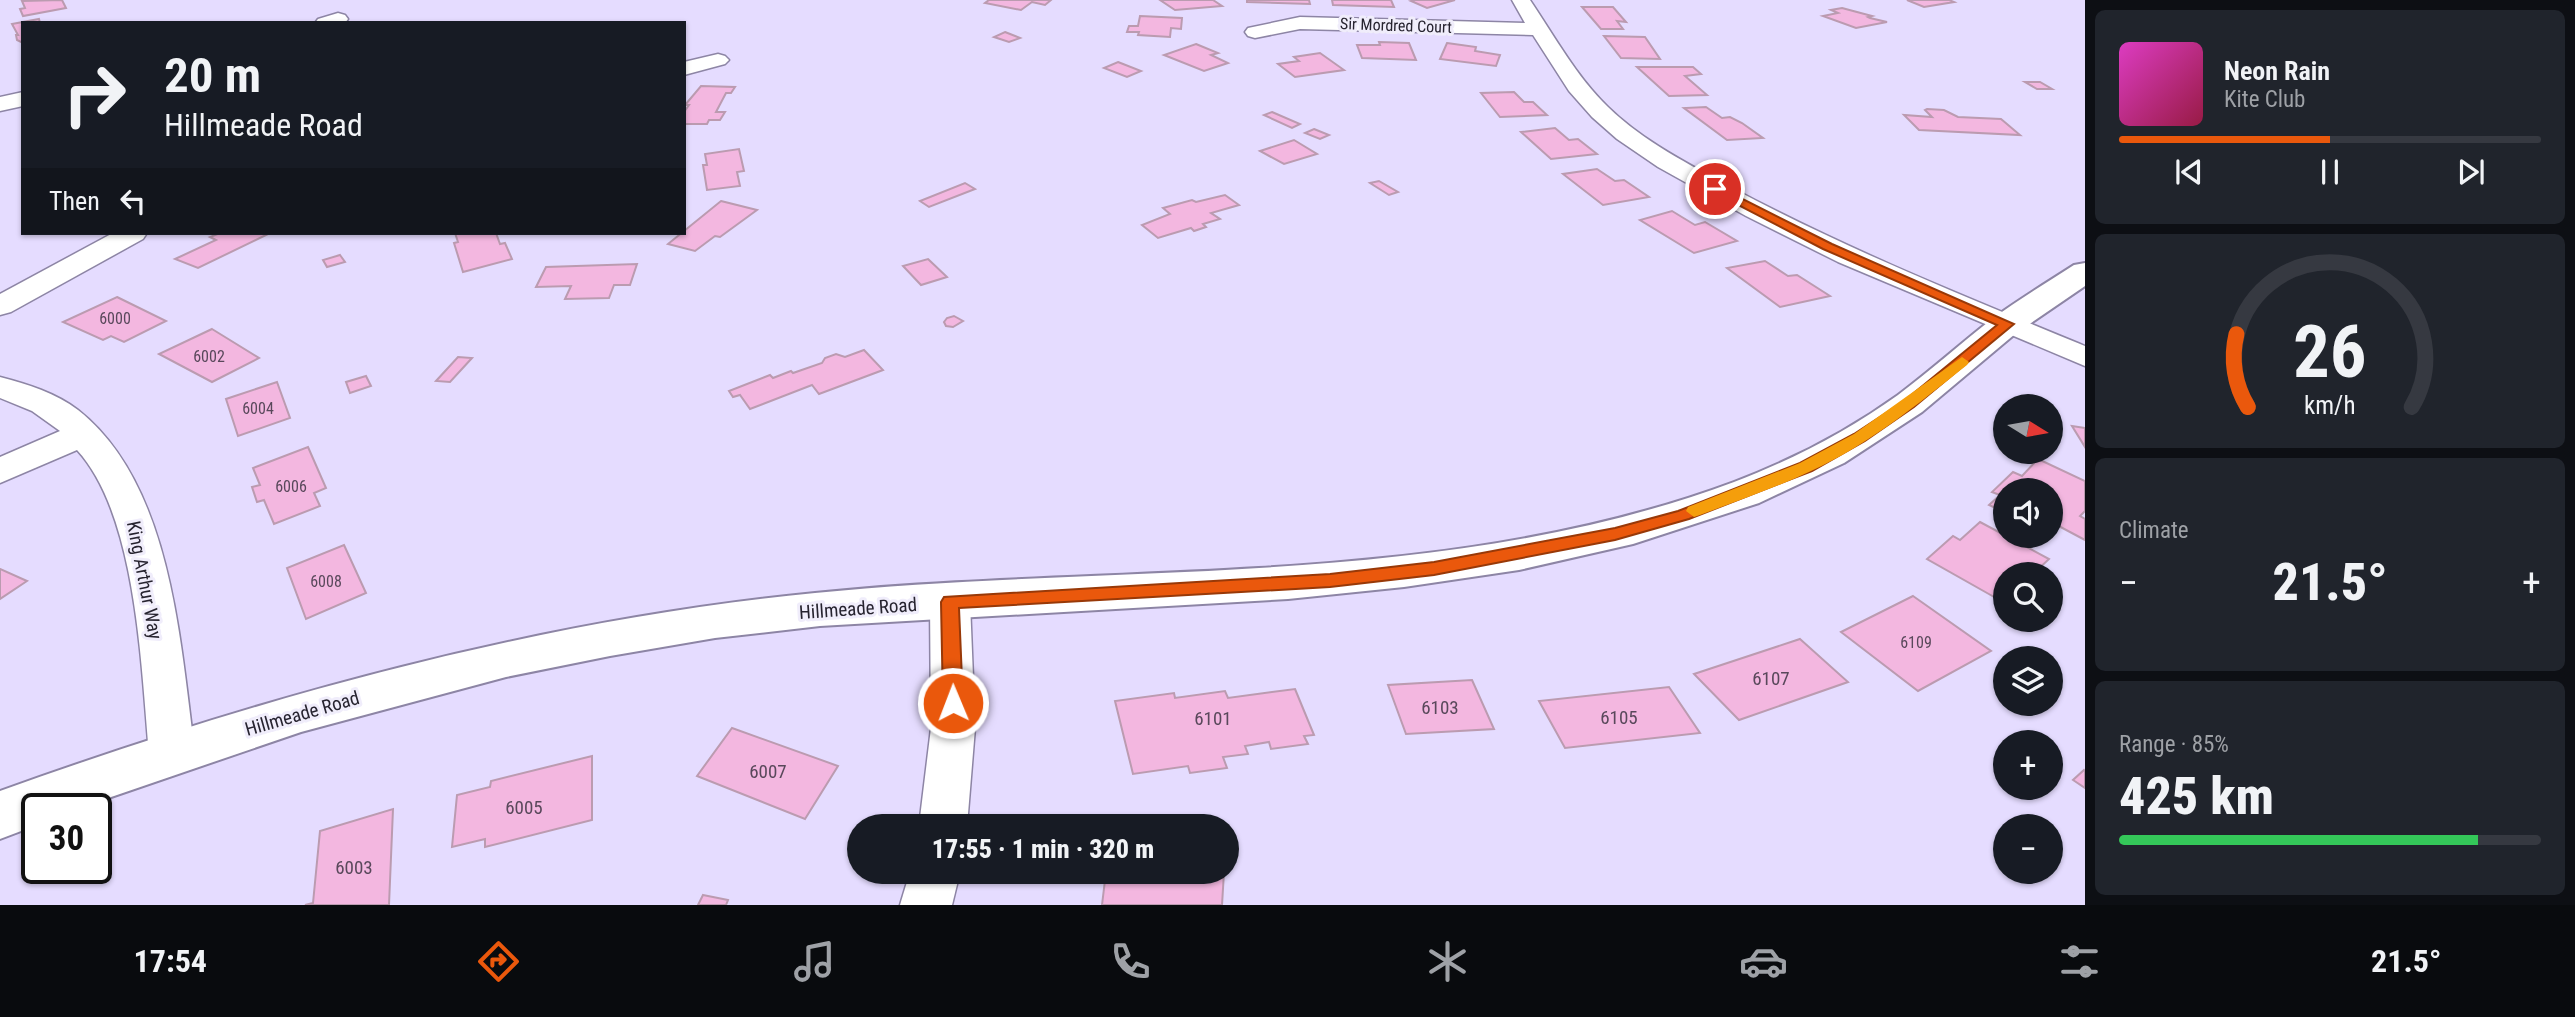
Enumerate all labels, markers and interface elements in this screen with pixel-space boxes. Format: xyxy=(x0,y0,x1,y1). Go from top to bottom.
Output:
street label: Sir Mordred Court xyxy=(1340,14,1453,37)
text: 20 m xyxy=(164,47,261,104)
icon: right xyxy=(49,49,140,140)
text: Neon Rain xyxy=(2224,56,2330,86)
text: Kite Club xyxy=(2224,86,2305,113)
text: Hillmeade Road xyxy=(164,106,363,144)
icon: previous xyxy=(2170,153,2208,191)
icon: pause xyxy=(2311,153,2349,191)
icon: next xyxy=(2452,153,2490,191)
pin xyxy=(1685,159,1745,219)
icon: arrive xyxy=(1696,170,1734,208)
icon: left xyxy=(114,182,152,220)
text: Then xyxy=(49,186,100,216)
house number: 6000 xyxy=(99,309,131,328)
text: 26 xyxy=(2293,309,2367,395)
house number: 6002 xyxy=(193,347,225,366)
text: km/h xyxy=(2304,390,2356,419)
north arrow xyxy=(1993,394,2063,464)
map controls xyxy=(1993,394,2063,884)
house number: 6004 xyxy=(242,399,274,418)
house number: 6006 xyxy=(275,477,307,496)
button: sound xyxy=(1993,478,2063,548)
text: Climate xyxy=(2119,517,2189,544)
street label: King Arthur Way xyxy=(122,519,167,641)
text: 21.5° xyxy=(2272,552,2388,613)
text: − xyxy=(2119,561,2138,605)
text: + xyxy=(2522,561,2541,605)
button: search xyxy=(1993,562,2063,632)
house number: 6008 xyxy=(310,572,342,591)
street label: Hillmeade Road xyxy=(798,593,918,624)
house number: 6109 xyxy=(1900,633,1932,652)
button: layers xyxy=(1993,646,2063,716)
position arrow xyxy=(916,666,990,740)
house number: 6107 xyxy=(1752,667,1790,690)
street label: Hillmeade Road xyxy=(242,686,362,741)
house number: 6103 xyxy=(1421,696,1459,719)
house number: 6105 xyxy=(1600,706,1638,729)
house number: 6101 xyxy=(1194,707,1232,730)
button: + xyxy=(1993,730,2063,800)
text: Range · 85% xyxy=(2119,731,2229,758)
house number: 6007 xyxy=(749,760,787,783)
text: 425 km xyxy=(2119,766,2274,827)
speed limit sign: 30 xyxy=(21,793,112,884)
house number: 6005 xyxy=(505,796,543,819)
button: − xyxy=(1993,814,2063,884)
text: 17:55 · 1 min · 320 m xyxy=(932,834,1154,864)
house number: 6003 xyxy=(335,856,373,879)
icon: directions xyxy=(474,937,523,986)
icon: music xyxy=(790,937,839,986)
icon: phone xyxy=(1106,937,1155,986)
icon: climate xyxy=(1423,937,1472,986)
icon: car xyxy=(1739,937,1788,986)
icon: filters xyxy=(2055,937,2104,986)
text: 17:54 xyxy=(134,942,207,980)
text: 21.5° xyxy=(2371,942,2441,980)

